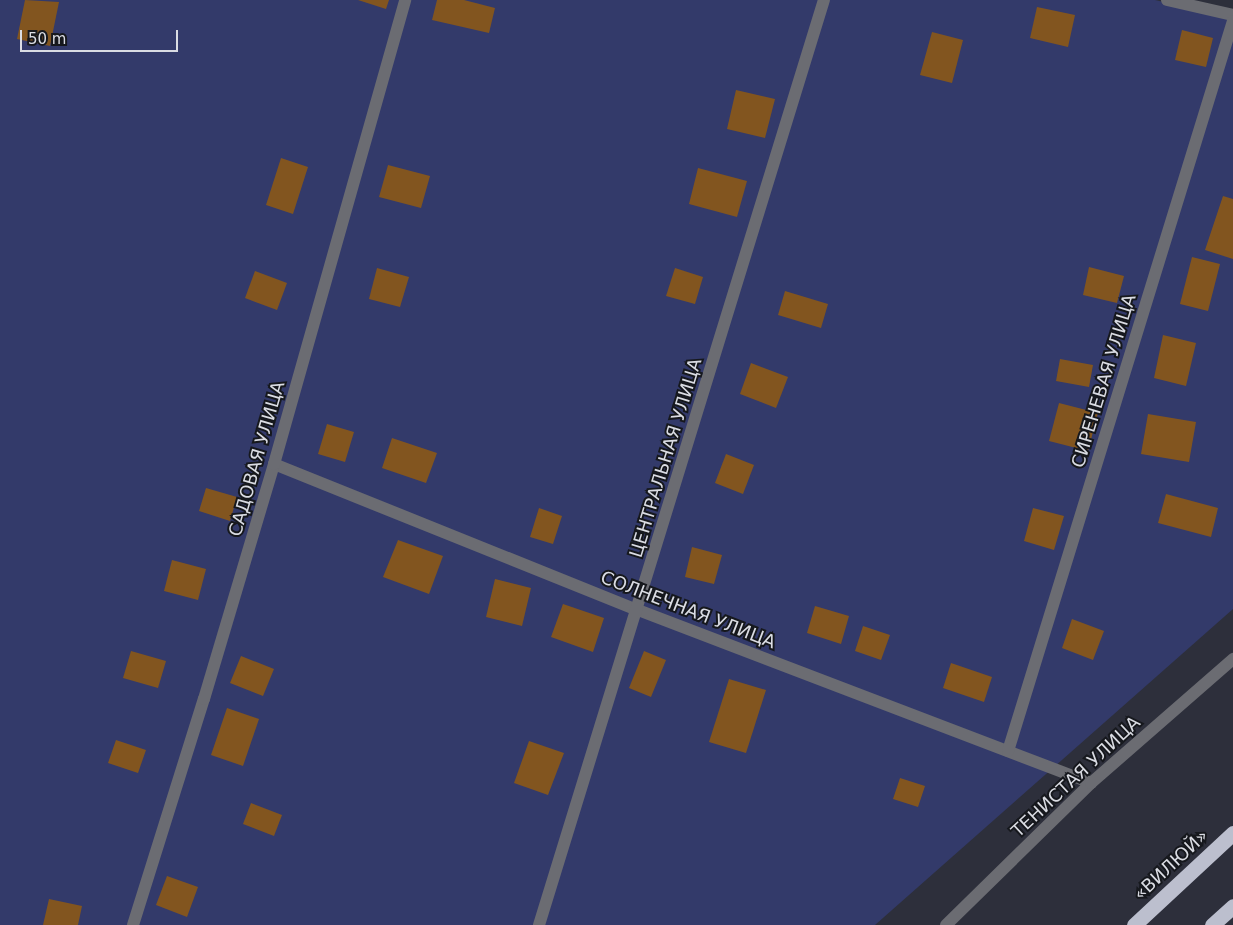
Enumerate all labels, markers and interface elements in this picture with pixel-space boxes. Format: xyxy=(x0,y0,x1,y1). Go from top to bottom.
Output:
scale bar xyxy=(22,20,180,52)
text: 50 m xyxy=(28,30,66,48)
street label: СИРЕНЕВАЯ УЛИЦА xyxy=(1067,292,1141,470)
street label: ЦЕНТРАЛЬНАЯ УЛИЦА xyxy=(625,356,707,560)
street label: САДОВАЯ УЛИЦА xyxy=(225,379,289,539)
street label: СОЛНЕЧНАЯ УЛИЦА xyxy=(597,567,779,653)
street label: ТЕНИСТАЯ УЛИЦА xyxy=(1007,712,1145,842)
street label: «ВИЛЮЙ» xyxy=(1129,825,1213,905)

